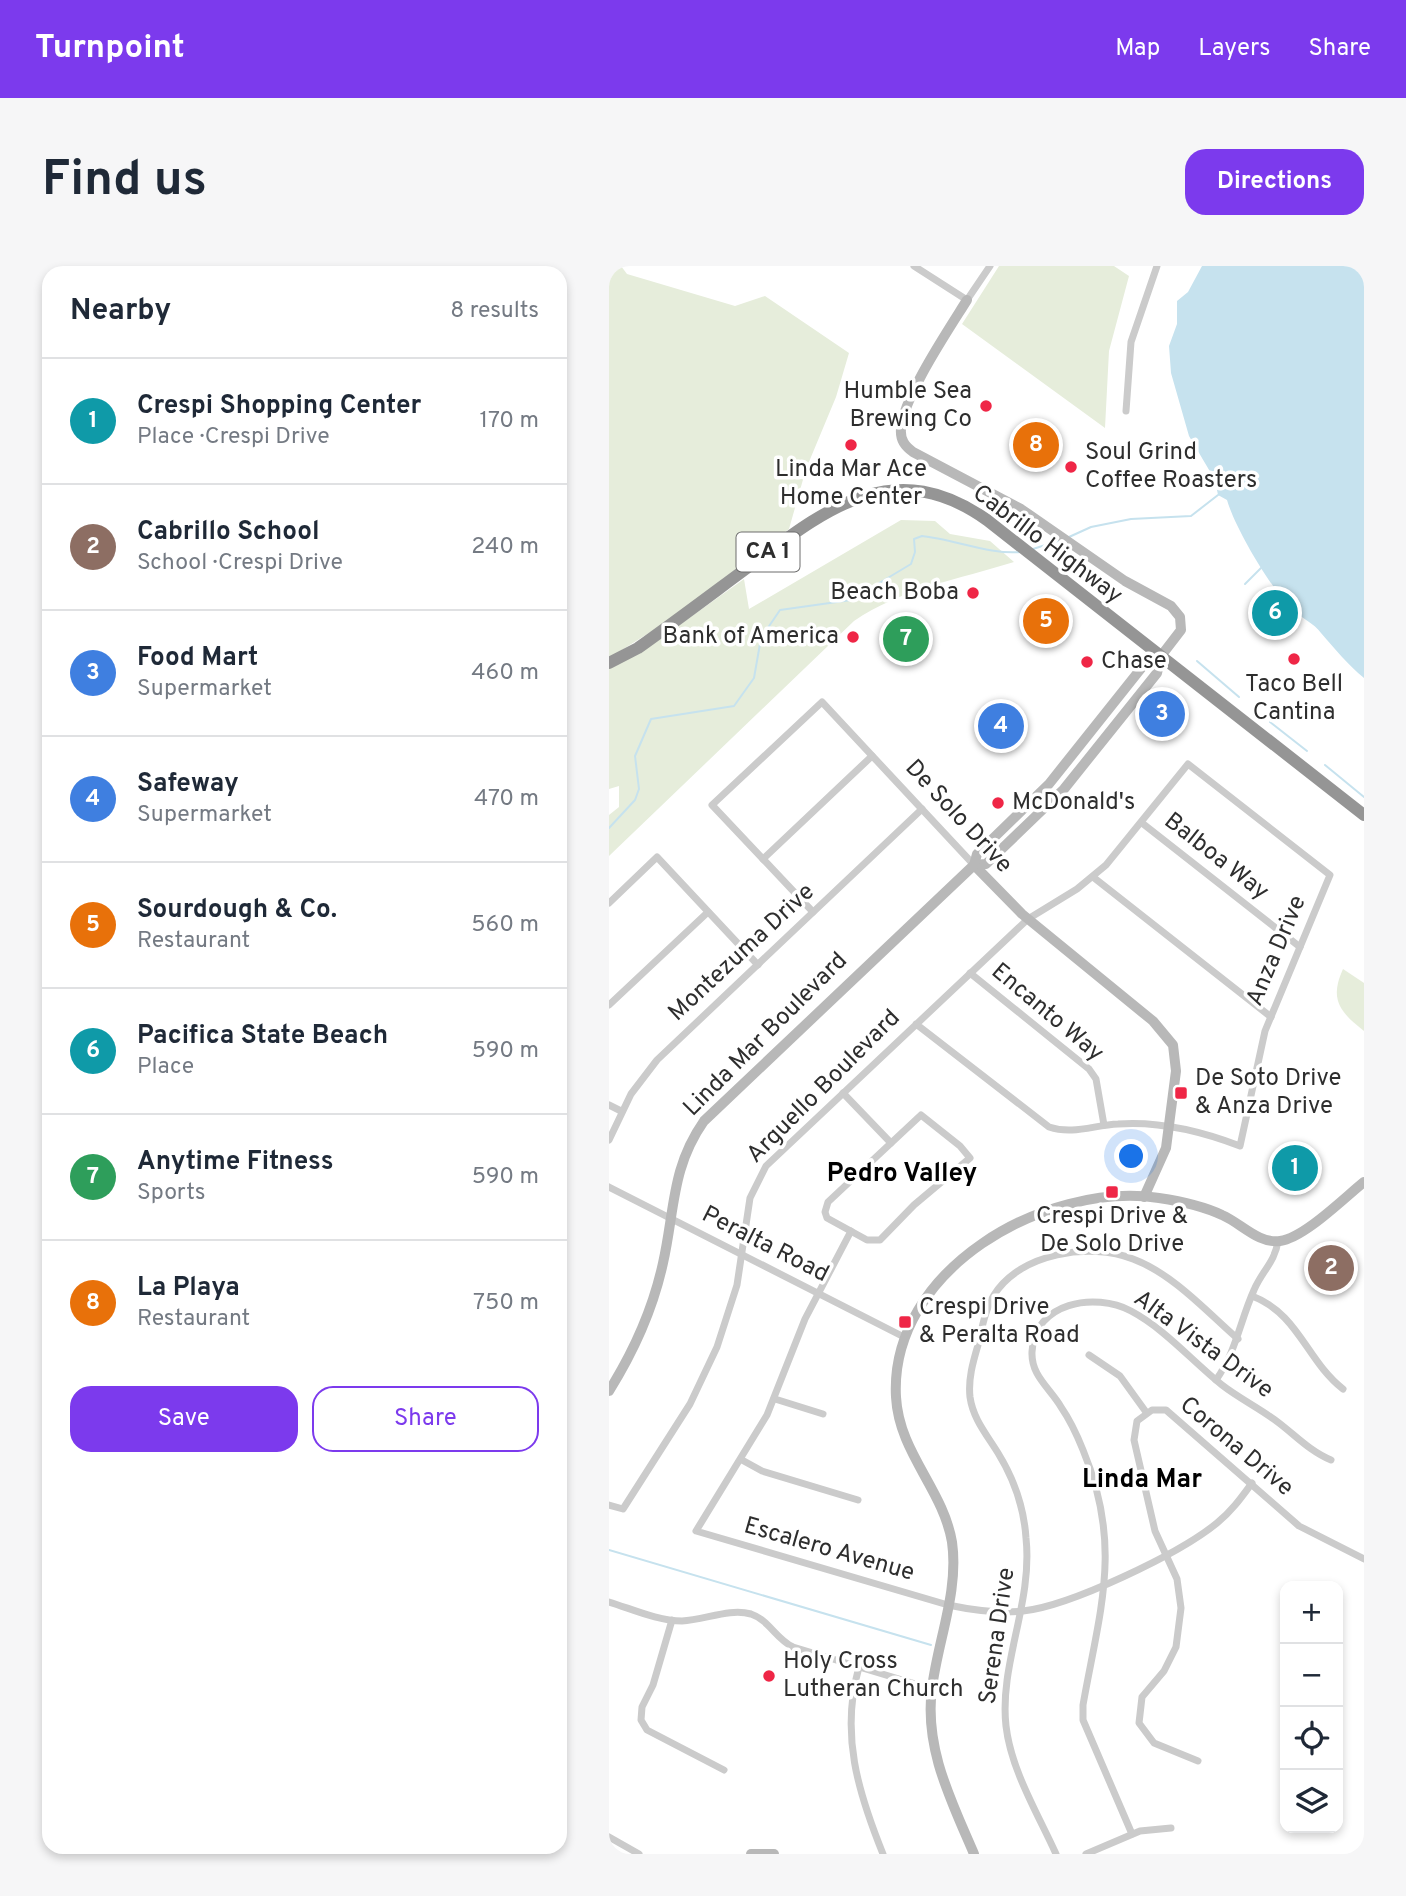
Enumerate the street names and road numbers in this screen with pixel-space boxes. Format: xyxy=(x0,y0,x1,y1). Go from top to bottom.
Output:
street label: Cabrillo Highway xyxy=(966,479,1128,611)
road number: CA 1 xyxy=(737,532,799,572)
street label: De Solo Drive xyxy=(898,754,1018,880)
street label: Balboa Way xyxy=(1157,807,1275,907)
street label: Montezuma Drive xyxy=(663,878,821,1028)
street label: Anza Drive xyxy=(1240,891,1314,1011)
street label: Linda Mar Boulevard xyxy=(678,947,854,1123)
street label: Encanto Way xyxy=(984,957,1110,1069)
street label: Arguello Boulevard xyxy=(741,1004,907,1170)
street label: Peralta Road xyxy=(696,1200,834,1290)
street label: Alta Vista Drive xyxy=(1127,1284,1279,1406)
street label: Corona Drive xyxy=(1173,1391,1299,1503)
street label: Escalero Avenue xyxy=(740,1511,918,1589)
street label: Serena Drive xyxy=(974,1566,1022,1706)

